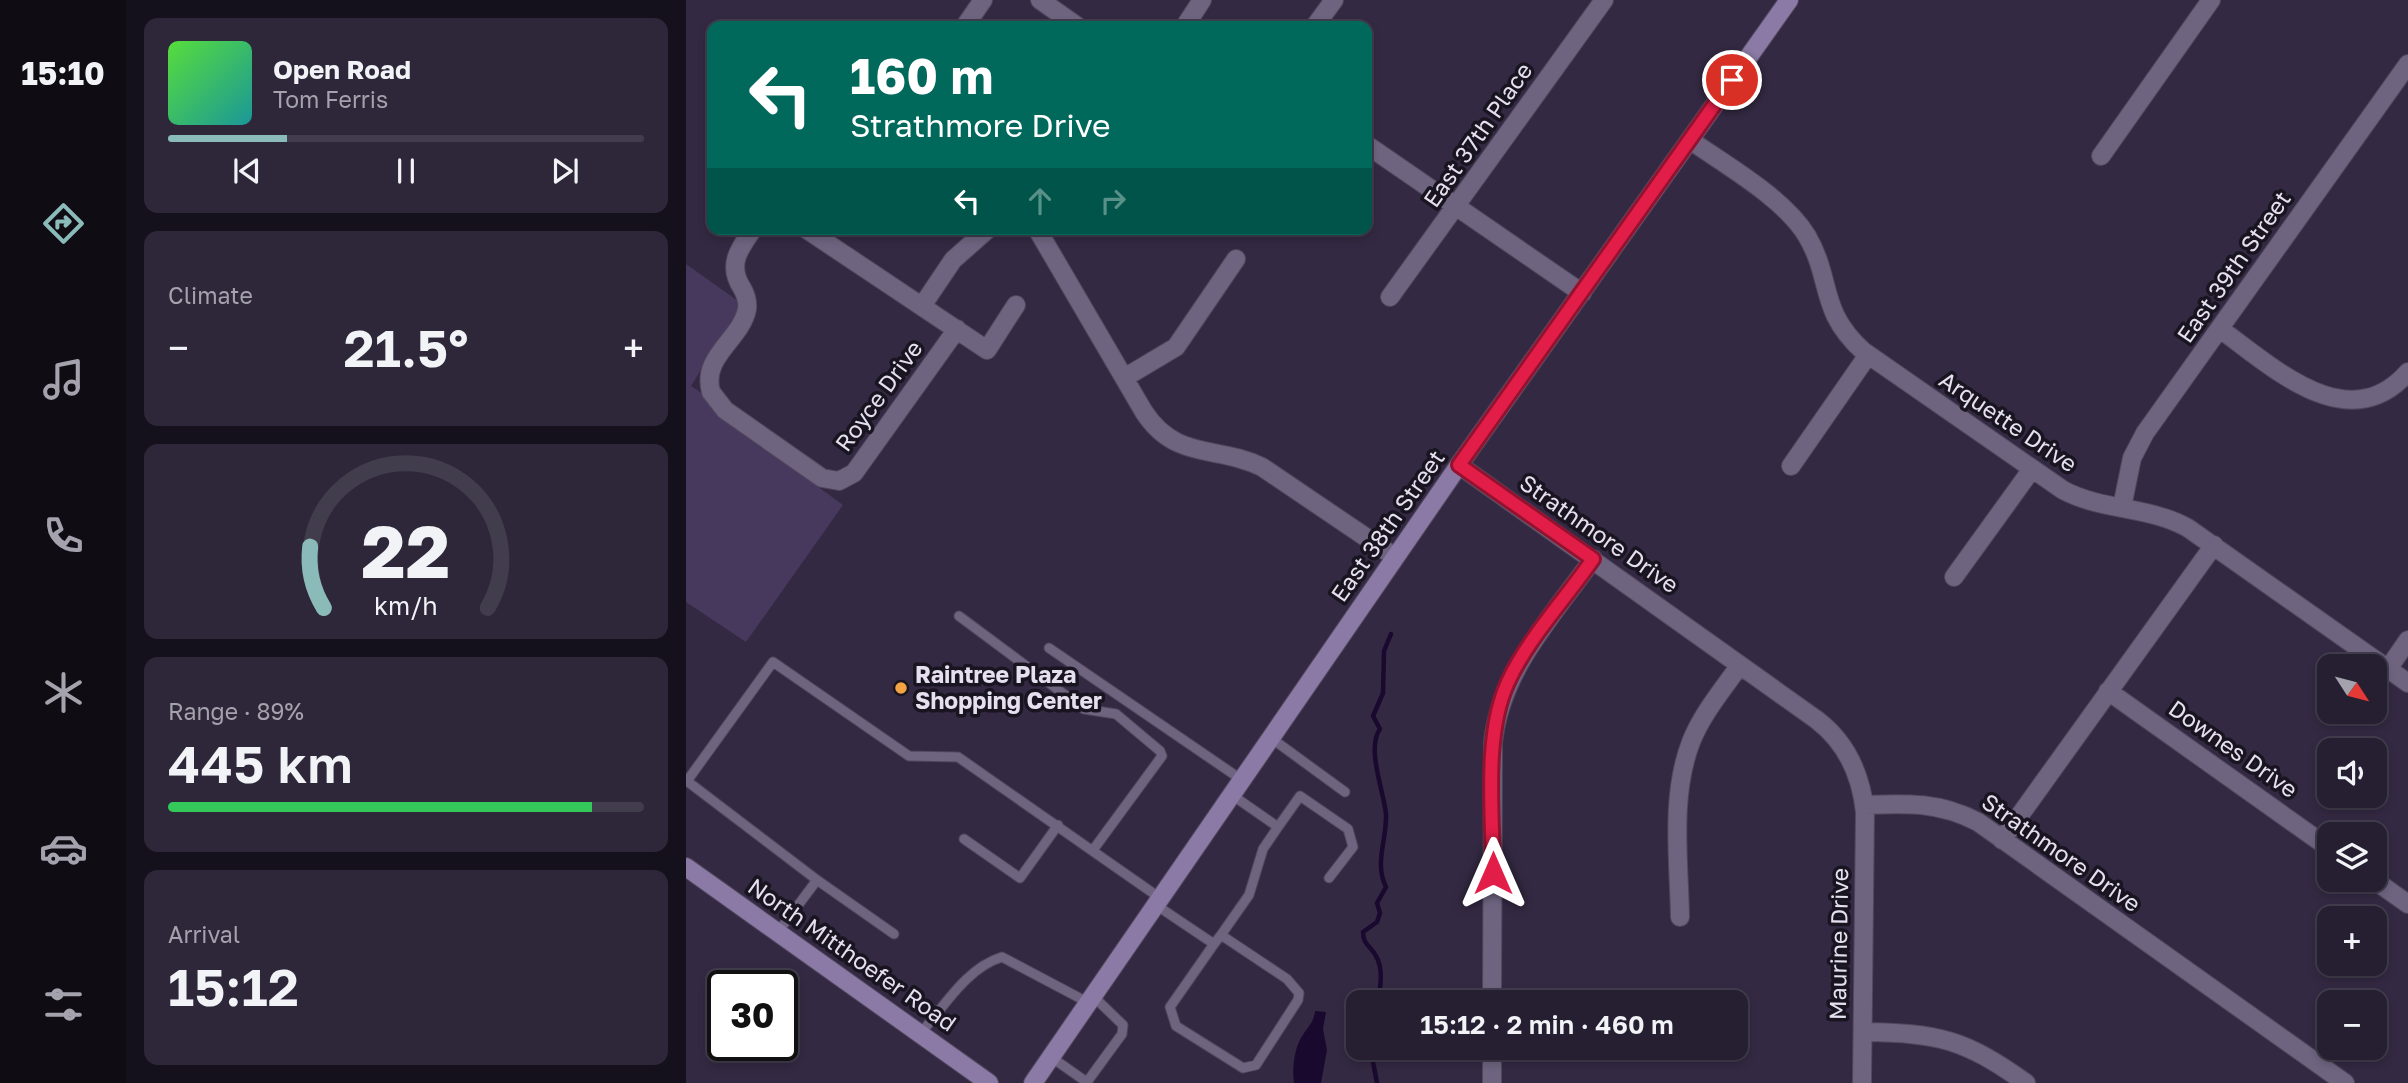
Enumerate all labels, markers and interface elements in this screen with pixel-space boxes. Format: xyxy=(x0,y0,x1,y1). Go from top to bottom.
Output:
text: 160 m xyxy=(850,46,993,105)
icon: left xyxy=(735,49,826,140)
pin xyxy=(1702,50,1762,110)
text: 15:10 xyxy=(21,54,105,92)
text: Open Road xyxy=(273,54,411,85)
street label: East 37th Place xyxy=(1417,57,1537,212)
icon: arrive xyxy=(1713,61,1751,99)
text: Tom Ferris xyxy=(273,85,388,113)
text: Strathmore Drive xyxy=(850,106,1111,144)
icon: previous xyxy=(228,152,266,190)
icon: pause xyxy=(387,152,425,190)
icon: next xyxy=(546,152,584,190)
icon: left xyxy=(948,182,986,220)
icon: ahead xyxy=(1021,182,1059,220)
icon: right xyxy=(1094,182,1132,220)
street label: East 39th Street xyxy=(2171,185,2296,348)
icon: directions xyxy=(39,199,88,248)
text: Climate xyxy=(168,281,253,309)
text: 21.5° xyxy=(344,316,468,378)
text: − xyxy=(168,325,189,370)
text: + xyxy=(623,325,644,370)
street label: Royce Drive xyxy=(829,335,928,456)
icon: music xyxy=(39,355,88,404)
street label: Arquette Drive xyxy=(1934,365,2083,477)
street label: East 38th Street xyxy=(1324,444,1450,607)
street label: Strathmore Drive xyxy=(1515,468,1684,598)
text: 22 xyxy=(362,507,450,594)
icon: phone xyxy=(39,511,88,560)
text: km/h xyxy=(374,589,438,620)
north arrow xyxy=(2317,654,2387,724)
map controls xyxy=(2317,654,2387,1060)
place label: Raintree Plaza Shopping Center xyxy=(915,660,1102,714)
icon: climate xyxy=(39,668,88,717)
marker: Raintree Plaza Shopping Center xyxy=(893,680,909,696)
street label: Downes Drive xyxy=(2164,693,2303,803)
text: Range · 89% xyxy=(168,697,304,725)
text: 445 km xyxy=(168,732,353,794)
button: sound xyxy=(2317,738,2387,808)
street label: Strathmore Drive xyxy=(1977,787,2146,917)
button: layers xyxy=(2317,822,2387,892)
icon: car xyxy=(39,824,88,873)
position arrow xyxy=(1456,836,1530,910)
street label: Maurine Drive xyxy=(1823,868,1853,1020)
street label: North Mitthoefer Road xyxy=(743,872,962,1037)
button: + xyxy=(2317,906,2387,976)
text: Arrival xyxy=(168,920,240,948)
text: 15:12 xyxy=(168,955,299,1017)
speed limit sign: 30 xyxy=(707,970,798,1061)
icon: filters xyxy=(39,980,88,1029)
button: − xyxy=(2317,990,2387,1060)
text: 15:12 · 2 min · 460 m xyxy=(1420,1009,1674,1040)

